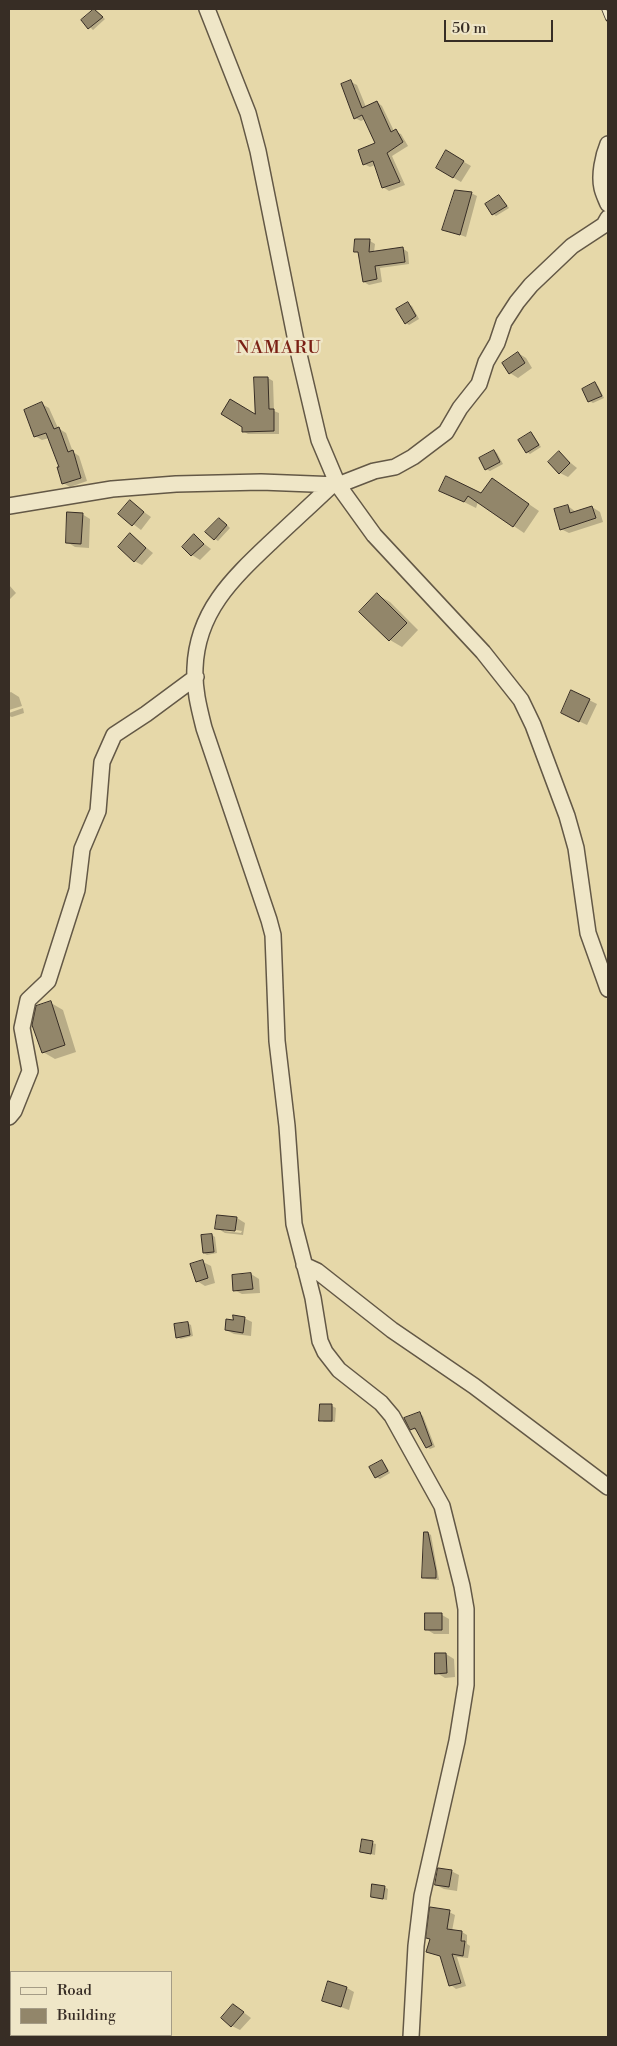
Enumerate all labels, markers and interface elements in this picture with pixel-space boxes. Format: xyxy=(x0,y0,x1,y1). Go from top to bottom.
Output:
scale bar xyxy=(447,10,556,42)
text: 50 m xyxy=(452,19,486,38)
district label: NAMARU xyxy=(236,338,322,360)
legend xyxy=(10,1971,172,2036)
text: Road xyxy=(57,1981,92,2000)
text: Building xyxy=(57,2006,116,2025)

